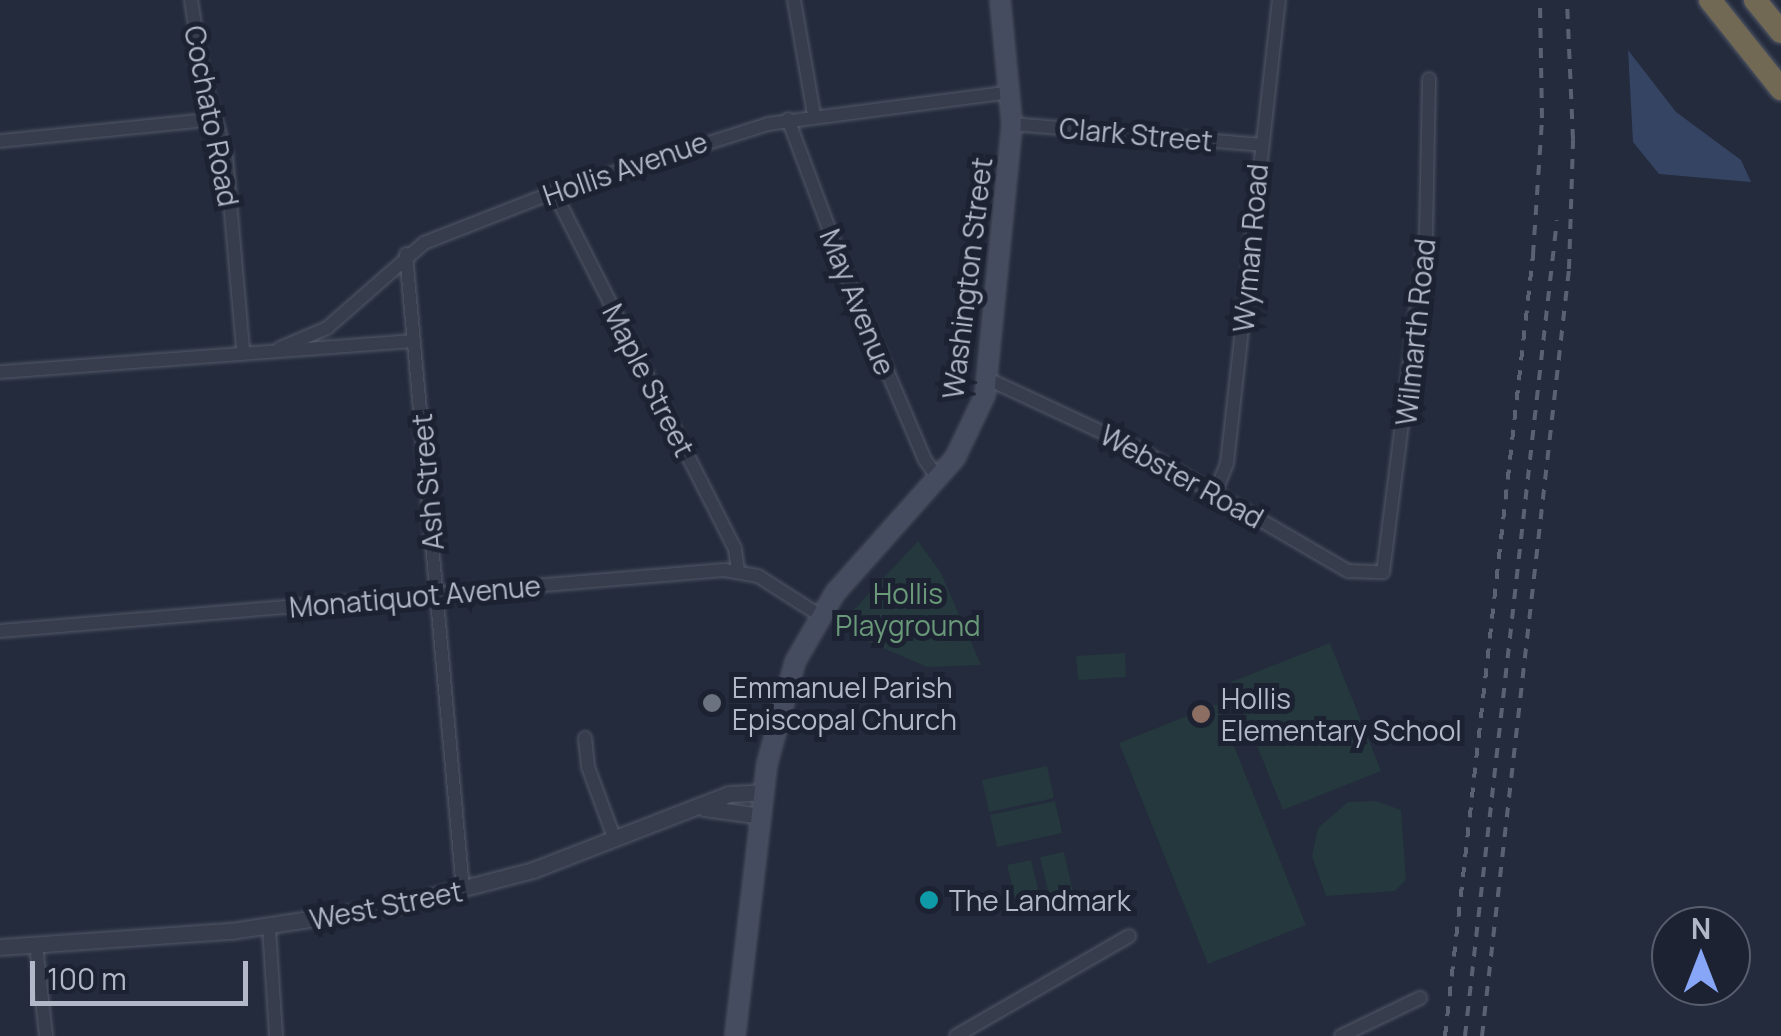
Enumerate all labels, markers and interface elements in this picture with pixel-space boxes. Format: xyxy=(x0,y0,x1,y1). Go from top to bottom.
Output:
street label: Cochato Road xyxy=(178,23,246,209)
street label: Clark Street xyxy=(1058,111,1214,157)
street label: Hollis Avenue xyxy=(538,124,712,212)
street label: Washington Street xyxy=(936,155,998,401)
street label: Wyman Road xyxy=(1226,162,1274,334)
street label: May Avenue xyxy=(813,224,903,380)
street label: Wilmarth Road xyxy=(1388,237,1442,427)
street label: Maple Street xyxy=(596,298,702,462)
street label: Ash Street xyxy=(404,412,450,552)
street label: Webster Road xyxy=(1095,417,1269,535)
street label: Monatiquot Avenue xyxy=(288,568,542,624)
park label: Hollis Playground xyxy=(835,576,981,642)
place label: Emmanuel Parish Episcopal Church xyxy=(732,670,957,736)
place label: Hollis Elementary School xyxy=(1221,681,1462,747)
marker: Emmanuel Parish Episcopal Church xyxy=(701,692,723,714)
marker: Hollis Elementary School xyxy=(1190,703,1212,725)
street label: West Street xyxy=(307,874,465,936)
place label: The Landmark xyxy=(949,883,1131,917)
marker: The Landmark xyxy=(918,889,940,911)
north arrow xyxy=(1651,906,1751,1006)
text: N xyxy=(1691,909,1711,947)
scale bar xyxy=(35,941,252,1003)
text: 100 m xyxy=(47,958,127,999)

